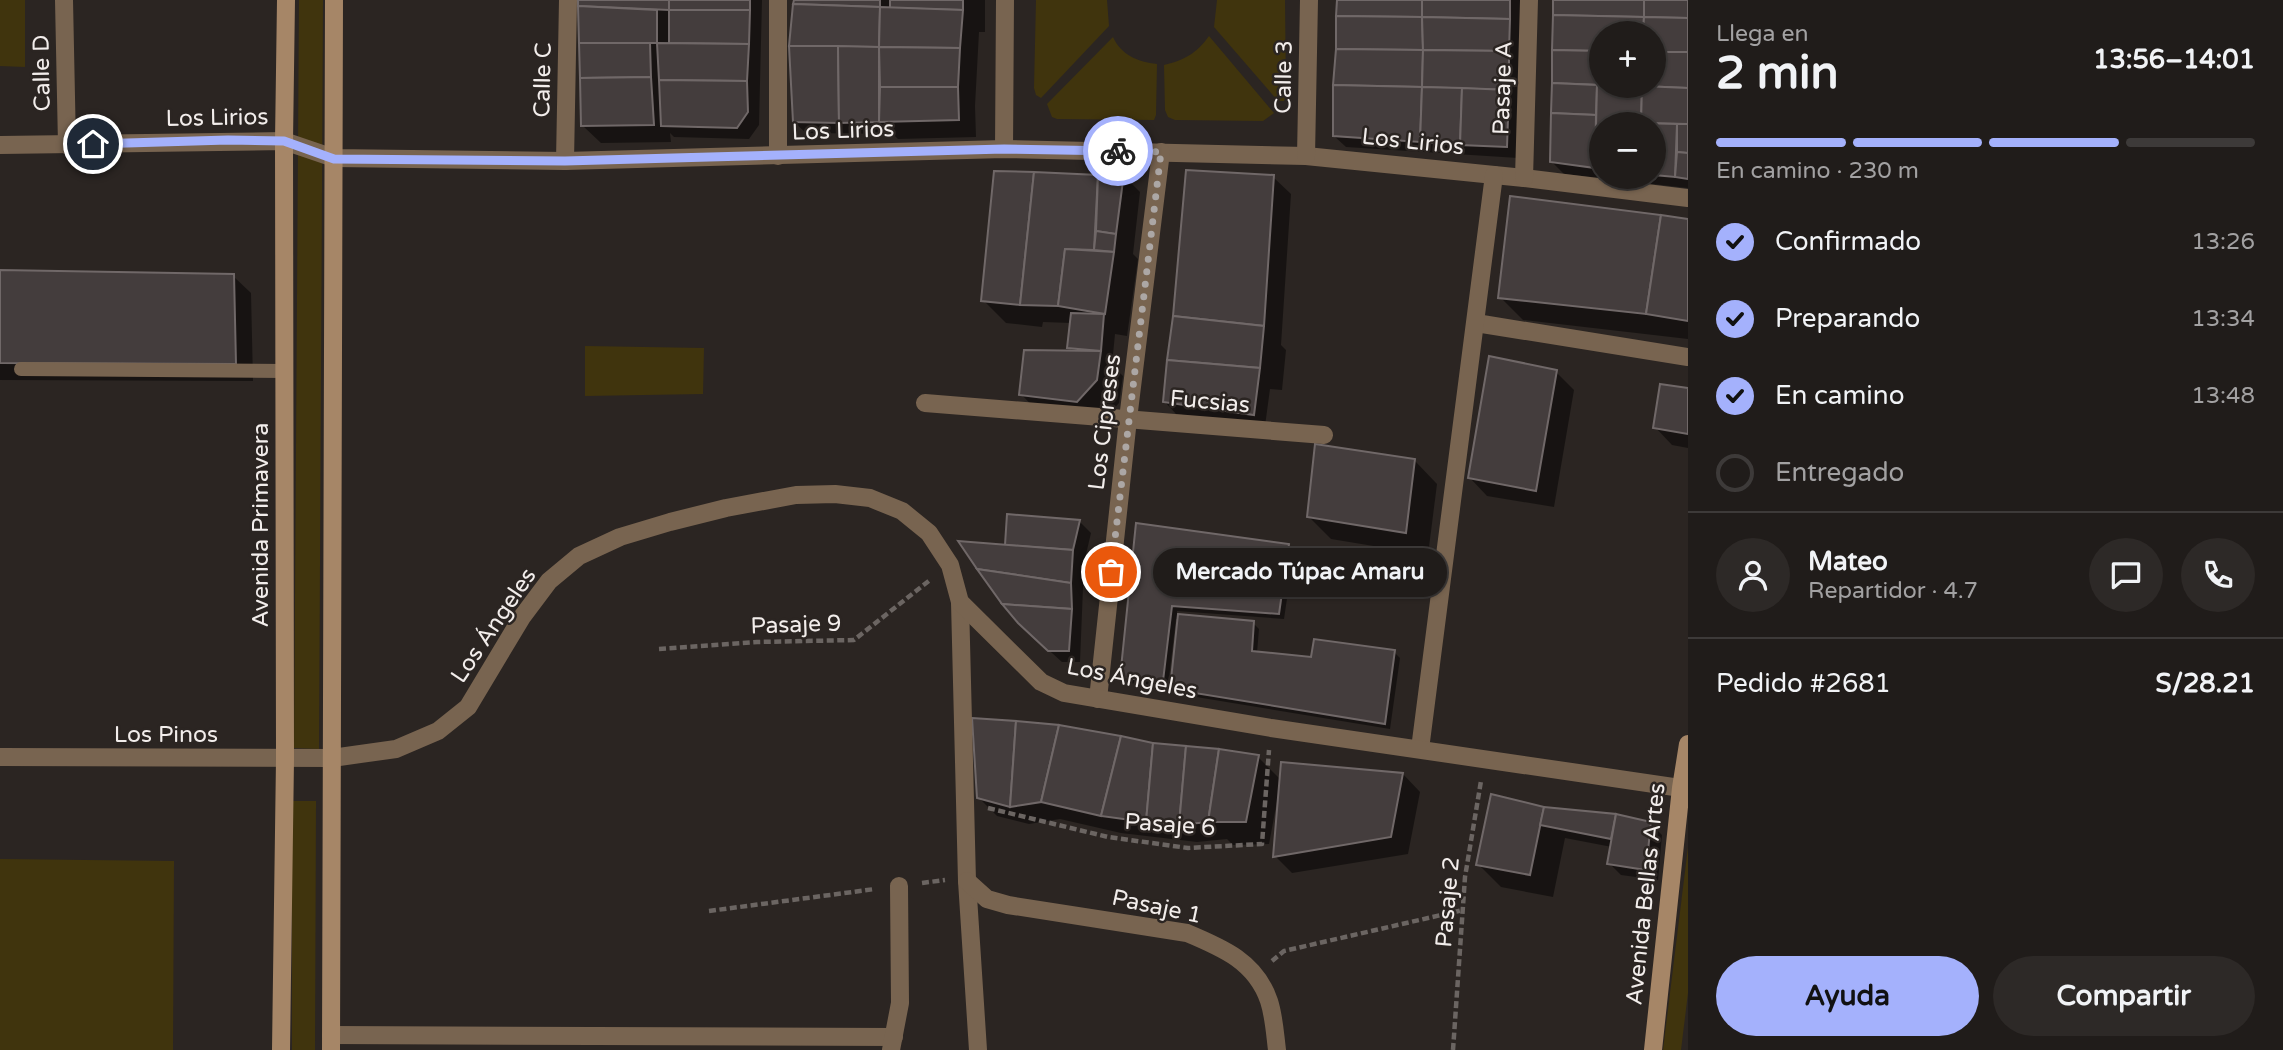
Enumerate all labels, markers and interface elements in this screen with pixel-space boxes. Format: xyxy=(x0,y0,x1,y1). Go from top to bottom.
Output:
text: Llega en xyxy=(1716,20,1808,48)
map controls xyxy=(1589,21,1666,189)
button: + xyxy=(1589,21,1666,98)
street label: Calle D xyxy=(27,34,57,112)
street label: Calle 3 xyxy=(1269,40,1299,114)
street label: Pasaje A xyxy=(1487,41,1519,135)
street label: Calle C xyxy=(528,42,558,118)
text: 13:56–14:01 xyxy=(2093,44,2255,75)
text: 2 min xyxy=(1716,46,1839,101)
street label: Los Lirios xyxy=(165,103,269,133)
button: − xyxy=(1589,112,1666,189)
pin xyxy=(63,114,123,174)
street label: Los Lirios xyxy=(791,115,895,147)
courier xyxy=(1083,116,1153,186)
street label: Los Lirios xyxy=(1360,123,1465,161)
icon: home xyxy=(74,125,112,163)
icon: bike xyxy=(1099,132,1137,170)
text: En camino · 230 m xyxy=(1716,157,1919,185)
icon: check xyxy=(1716,223,1754,261)
text: Confirmado xyxy=(1775,226,1921,257)
text: 13:26 xyxy=(2191,228,2255,256)
icon: check xyxy=(1716,300,1754,338)
text: Preparando xyxy=(1775,303,1920,334)
text: 13:34 xyxy=(2191,305,2255,333)
street label: Los Cipreses xyxy=(1083,352,1127,492)
icon: check xyxy=(1716,377,1754,415)
text: En camino xyxy=(1775,380,1904,411)
text: 13:48 xyxy=(2191,382,2255,410)
street label: Fucsias xyxy=(1169,385,1251,419)
street label: Avenida Primavera xyxy=(247,423,275,627)
text: Entregado xyxy=(1775,457,1904,488)
button: person xyxy=(1716,538,1790,612)
button: chat xyxy=(2089,538,2163,612)
button: phone xyxy=(2181,538,2255,612)
pin xyxy=(1081,542,1141,602)
text: Mateo xyxy=(1808,546,1888,577)
callout: Mercado Túpac Amaru xyxy=(1153,548,1447,596)
icon: bag xyxy=(1092,553,1130,591)
text: Mercado Túpac Amaru xyxy=(1175,558,1425,586)
street label: Los Ángeles xyxy=(445,563,543,688)
text: Repartidor · 4.7 xyxy=(1808,577,1978,605)
street label: Pasaje 9 xyxy=(750,609,842,641)
street label: Los Ángeles xyxy=(1064,653,1200,705)
text: Pedido #2681 xyxy=(1716,668,1891,699)
text: S/28.21 xyxy=(2155,668,2255,699)
street label: Los Pinos xyxy=(114,721,218,749)
street label: Avenida Bellas Artes xyxy=(1620,782,1672,1007)
street label: Pasaje 6 xyxy=(1124,808,1216,842)
street label: Pasaje 2 xyxy=(1430,856,1466,949)
street label: Pasaje 1 xyxy=(1109,884,1204,930)
button: Ayuda xyxy=(1716,956,1979,1036)
button: Compartir xyxy=(1993,956,2255,1036)

